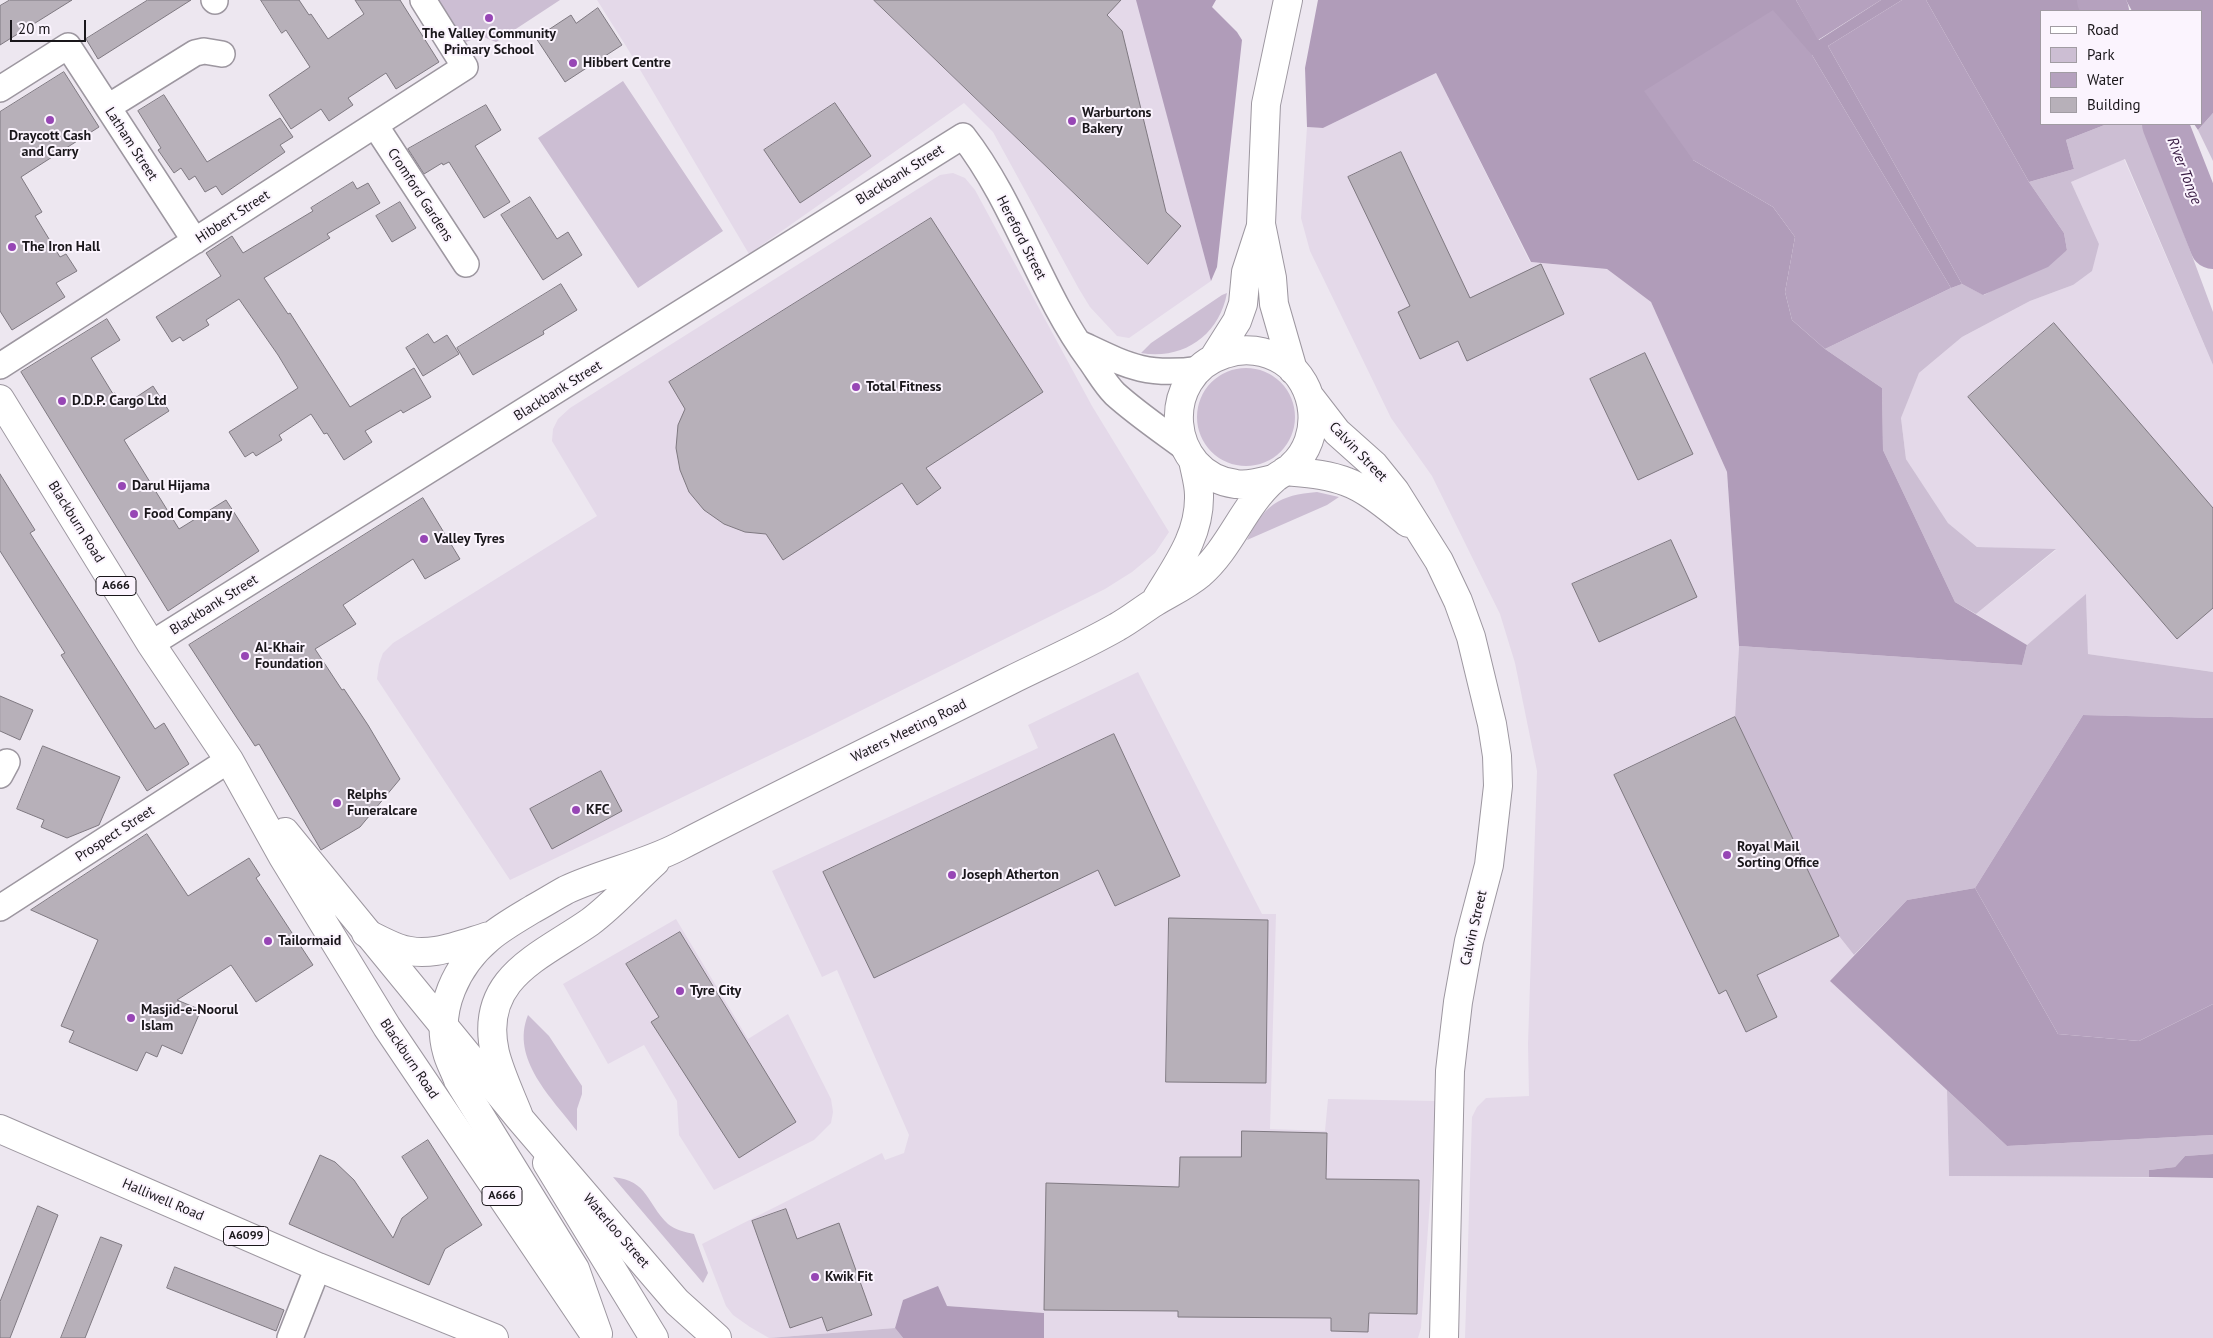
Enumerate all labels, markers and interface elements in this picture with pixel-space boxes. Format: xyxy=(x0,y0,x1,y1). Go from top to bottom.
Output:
scale bar xyxy=(12,10,89,42)
legend xyxy=(2040,10,2203,125)
marker: The Valley Community Primary School xyxy=(483,12,495,24)
text: 20 m xyxy=(18,19,51,38)
text: Road xyxy=(2087,20,2119,39)
place label: The Valley Community Primary School xyxy=(422,26,556,58)
text: Park xyxy=(2087,45,2115,64)
place label: Hibbert Centre xyxy=(583,55,671,71)
marker: Hibbert Centre xyxy=(567,57,579,69)
text: Water xyxy=(2087,70,2124,89)
text: Building xyxy=(2087,95,2141,114)
street label: Latham Street xyxy=(101,104,161,184)
place label: Warburtons Bakery xyxy=(1082,105,1151,138)
marker: Draycott Cash and Carry xyxy=(44,114,56,126)
marker: Warburtons Bakery xyxy=(1066,115,1078,127)
place label: Draycott Cash and Carry xyxy=(9,128,91,160)
water label: River Tonge xyxy=(2163,135,2205,207)
street label: Blackbank Street xyxy=(853,141,947,209)
street label: Cromford Gardens xyxy=(384,145,456,245)
street label: Hibbert Street xyxy=(193,187,273,247)
street label: Hereford Street xyxy=(993,193,1049,283)
place label: The Iron Hall xyxy=(22,239,100,255)
marker: The Iron Hall xyxy=(6,241,18,253)
street label: Blackbank Street xyxy=(511,357,605,425)
place label: Total Fitness xyxy=(866,379,941,395)
marker: Total Fitness xyxy=(850,381,862,393)
place label: D.D.P. Cargo Ltd xyxy=(72,393,167,409)
marker: D.D.P. Cargo Ltd xyxy=(56,395,68,407)
street label: Calvin Street xyxy=(1325,419,1391,485)
street label: Blackburn Road xyxy=(44,478,108,566)
place label: Darul Hijama xyxy=(132,478,210,494)
marker: Darul Hijama xyxy=(116,480,128,492)
place label: Food Company xyxy=(144,506,232,522)
marker: Food Company xyxy=(128,508,140,520)
place label: Valley Tyres xyxy=(434,531,505,547)
marker: Valley Tyres xyxy=(418,533,430,545)
street label: Blackbank Street xyxy=(167,571,261,639)
road number: A666 xyxy=(96,576,136,596)
place label: Al-Khair Foundation xyxy=(255,640,323,672)
marker: Al-Khair Foundation xyxy=(239,650,251,662)
street label: Waters Meeting Road xyxy=(849,696,969,766)
place label: Relphs Funeralcare xyxy=(347,787,417,820)
marker: Relphs Funeralcare xyxy=(331,797,343,809)
street label: Prospect Street xyxy=(72,802,158,866)
place label: KFC xyxy=(586,802,610,818)
marker: KFC xyxy=(570,804,582,816)
place label: Royal Mail Sorting Office xyxy=(1737,839,1819,872)
marker: Royal Mail Sorting Office xyxy=(1721,849,1733,861)
place label: Joseph Atherton xyxy=(962,867,1059,883)
marker: Joseph Atherton xyxy=(946,869,958,881)
street label: Calvin Street xyxy=(1457,889,1491,967)
place label: Tailormaid xyxy=(278,933,341,949)
marker: Tailormaid xyxy=(262,935,274,947)
place label: Tyre City xyxy=(690,983,741,999)
marker: Tyre City xyxy=(674,985,686,997)
place label: Masjid-e-Noorul Islam xyxy=(141,1002,238,1034)
marker: Masjid-e-Noorul Islam xyxy=(125,1012,137,1024)
street label: Blackburn Road xyxy=(376,1016,442,1102)
street label: Halliwell Road xyxy=(120,1175,206,1225)
road number: A666 xyxy=(482,1186,522,1206)
street label: Waterloo Street xyxy=(579,1190,653,1272)
road number: A6099 xyxy=(224,1226,268,1246)
place label: Kwik Fit xyxy=(825,1269,873,1285)
marker: Kwik Fit xyxy=(809,1271,821,1283)

